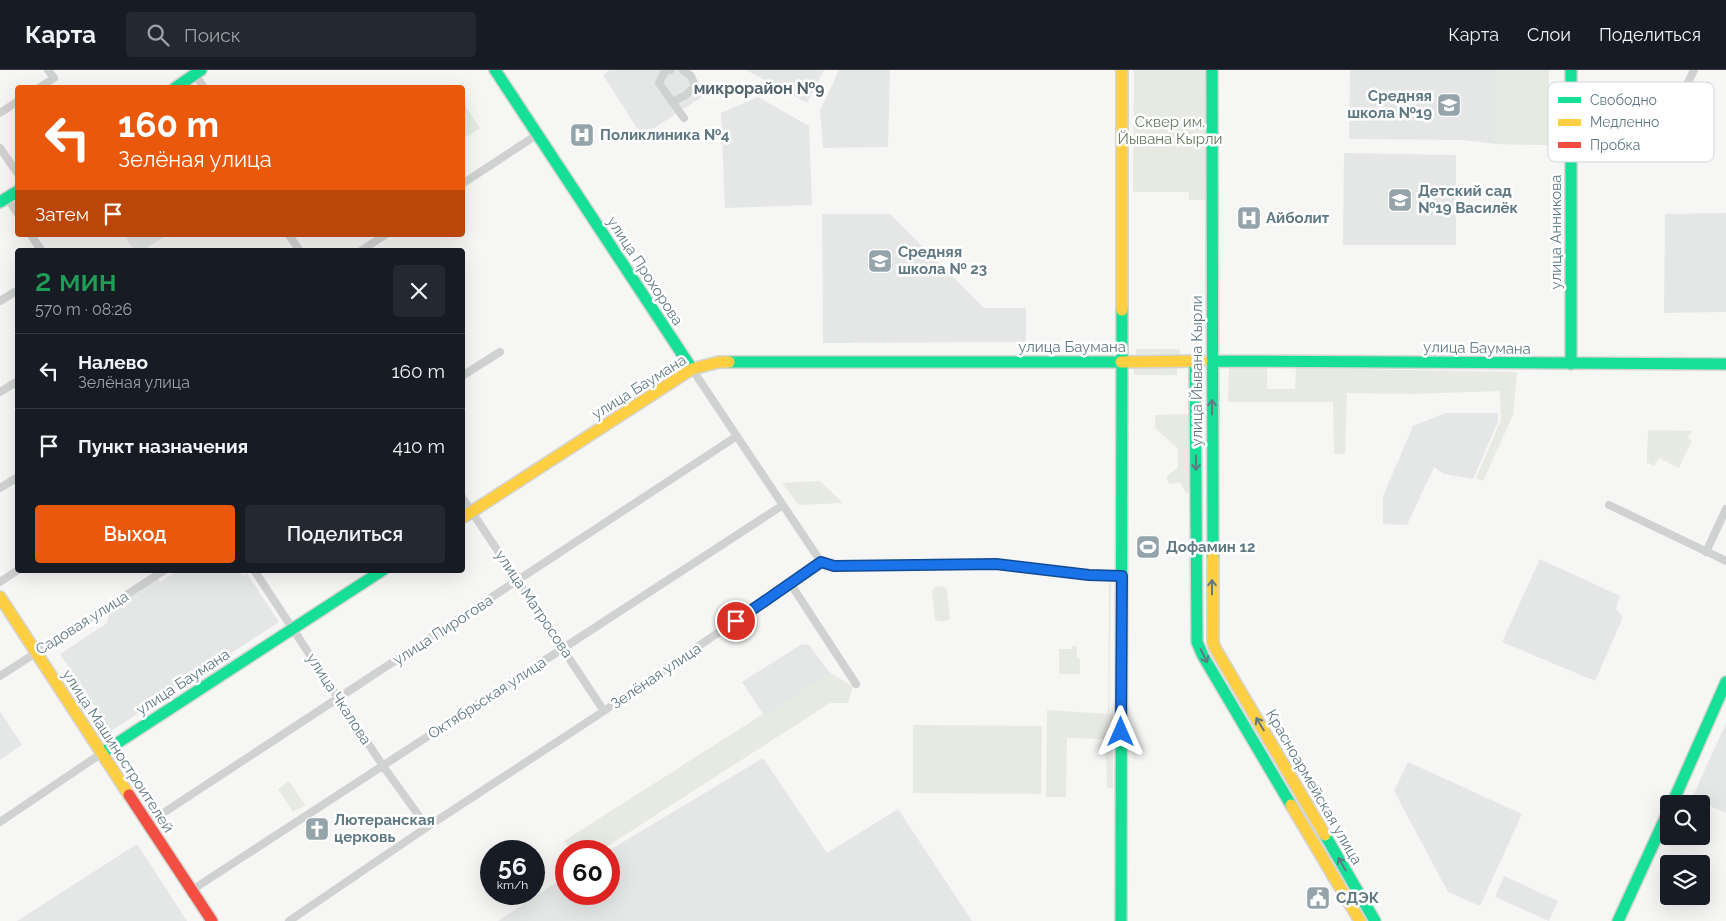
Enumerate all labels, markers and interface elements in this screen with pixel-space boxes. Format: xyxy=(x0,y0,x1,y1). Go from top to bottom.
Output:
search box xyxy=(126,12,476,57)
text: Карта xyxy=(25,20,96,49)
icon: search xyxy=(144,21,172,49)
text: Поиск xyxy=(184,24,241,46)
text: Карта xyxy=(1448,24,1499,45)
text: Слои xyxy=(1527,24,1571,45)
text: Поделиться xyxy=(1599,24,1701,45)
district label: микрорайон №9 xyxy=(694,79,824,98)
legend xyxy=(1548,82,1714,162)
place label: Средняя школа №19 xyxy=(1347,87,1432,122)
school or university icon: Средняя школа №19 xyxy=(1436,92,1462,118)
text: Свободно xyxy=(1590,92,1657,108)
text: 160 m xyxy=(118,104,219,145)
icon: left xyxy=(35,105,100,170)
park label: Сквер им. Йывана Кырли xyxy=(1118,113,1222,148)
text: Медленно xyxy=(1590,114,1659,130)
hospital icon: Поликлиника №4 xyxy=(569,122,595,148)
place label: Поликлиника №4 xyxy=(600,126,730,144)
text: Пробка xyxy=(1590,137,1640,153)
text: Зелёная улица xyxy=(118,146,272,172)
street label: улица Анникова xyxy=(1547,175,1565,289)
place label: Детский сад №19 Василёк xyxy=(1418,182,1519,217)
school or university icon: Детский сад №19 Василёк xyxy=(1387,187,1413,213)
icon: arrive xyxy=(99,200,127,228)
text: Затем xyxy=(35,203,89,225)
hospital icon: Айболит xyxy=(1236,205,1262,231)
place label: Айболит xyxy=(1266,209,1330,227)
street label: улица Прохорова xyxy=(603,213,687,329)
place label: Средняя школа № 23 xyxy=(898,243,987,278)
school or university icon: Средняя школа № 23 xyxy=(867,248,893,274)
text: 2 мин xyxy=(35,263,117,298)
button: close xyxy=(393,265,445,317)
street label: улица Йывана Кырли xyxy=(1188,295,1206,447)
text: 570 m · 08:26 xyxy=(35,300,132,319)
street label: улица Баумана xyxy=(1018,338,1126,356)
street label: улица Баумана xyxy=(1423,338,1531,358)
text: Налево xyxy=(78,351,148,373)
street label: улица Баумана xyxy=(589,351,689,423)
icon: left xyxy=(35,357,63,385)
text: 160 m xyxy=(391,360,445,382)
text: Зелёная улица xyxy=(78,373,190,392)
one-way arrow xyxy=(1207,399,1217,415)
icon: arrive xyxy=(35,432,63,460)
text: Пункт назначения xyxy=(78,435,248,457)
text: 410 m xyxy=(393,435,445,457)
one-way arrow xyxy=(1191,454,1201,470)
button: Выход xyxy=(35,505,235,563)
button: Поделиться xyxy=(245,505,445,563)
sports icon: Дофамин 12 xyxy=(1135,534,1161,560)
place label: Дофамин 12 xyxy=(1166,538,1255,556)
street label: улица Матросова xyxy=(491,547,577,661)
one-way arrow xyxy=(1207,579,1217,595)
street label: Садовая улица xyxy=(32,587,132,659)
street label: улица Пирогова xyxy=(390,591,496,669)
pin xyxy=(715,600,757,642)
icon: arrive xyxy=(722,607,750,635)
street label: Зелёная улица xyxy=(607,639,705,713)
street label: улица Баумана xyxy=(133,645,233,719)
one-way arrow xyxy=(1200,648,1209,663)
street label: улица Чкалова xyxy=(303,650,375,748)
street label: Октябрьская улица xyxy=(425,653,549,743)
street label: улица Машиностроителей xyxy=(59,666,177,836)
position arrow xyxy=(1094,705,1146,757)
street label: Красноармейская улица xyxy=(1262,706,1366,868)
one-way arrow xyxy=(1254,717,1264,731)
map controls xyxy=(1660,795,1710,905)
button: search xyxy=(1660,795,1710,845)
place label: Лютеранская церковь xyxy=(334,811,435,846)
church icon: Лютеранская церковь xyxy=(304,816,330,842)
speed limit sign: 60 xyxy=(555,840,620,905)
text: 56 xyxy=(498,851,527,881)
button: layers xyxy=(1660,855,1710,905)
one-way arrow xyxy=(1337,857,1347,871)
text: km/h xyxy=(497,878,528,892)
public building icon: СДЭК xyxy=(1305,885,1331,911)
place label: СДЭК xyxy=(1336,889,1380,907)

